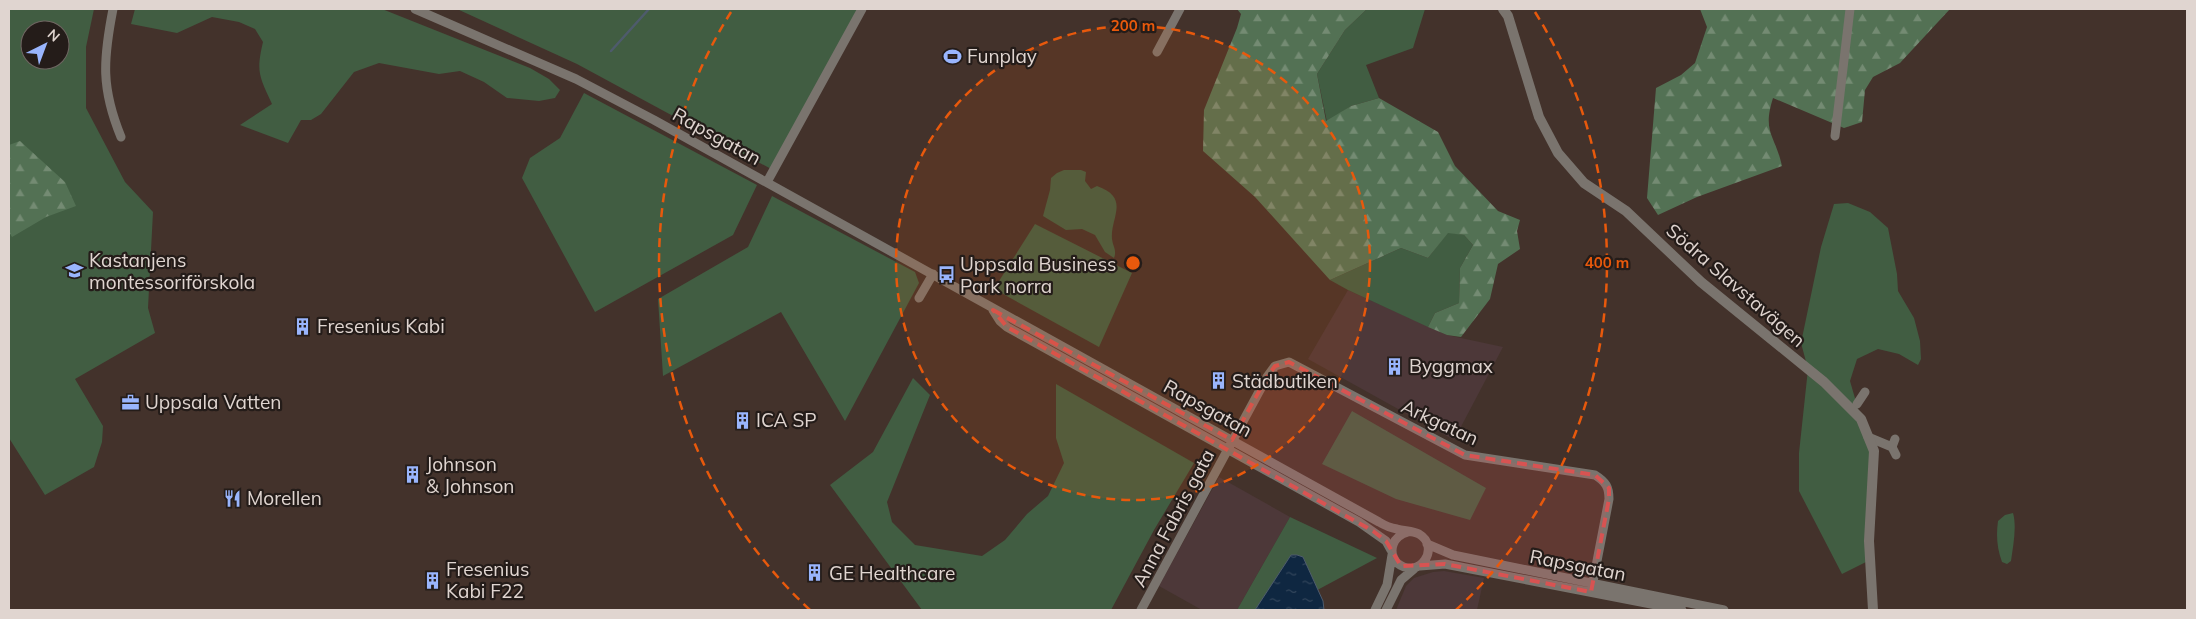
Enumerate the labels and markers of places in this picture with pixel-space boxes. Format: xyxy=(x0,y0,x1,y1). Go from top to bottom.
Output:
place label: Funplay xyxy=(967,44,1037,68)
sports icon: Funplay xyxy=(943,46,963,66)
place label: Kastanjens montessoriförskola xyxy=(89,248,255,294)
place label: Uppsala Business Park norra xyxy=(960,252,1117,298)
centre of rings xyxy=(1124,254,1142,272)
school or university icon: Kastanjens montessoriförskola xyxy=(65,261,85,281)
bus stop icon: Uppsala Business Park norra xyxy=(936,265,956,285)
place label: Fresenius Kabi xyxy=(317,314,445,338)
building icon: Fresenius Kabi xyxy=(293,316,313,336)
place label: Byggmax xyxy=(1409,354,1493,378)
building icon: Byggmax xyxy=(1385,356,1405,376)
place label: Städbutiken xyxy=(1232,369,1338,393)
building icon: Städbutiken xyxy=(1208,371,1228,391)
place label: Uppsala Vatten xyxy=(145,390,281,414)
office icon: Uppsala Vatten xyxy=(121,392,141,412)
place label: ICA SP xyxy=(756,408,817,432)
building icon: ICA SP xyxy=(732,410,752,430)
place label: Johnson & Johnson xyxy=(426,452,514,498)
building icon: Johnson & Johnson xyxy=(402,465,422,485)
place label: Morellen xyxy=(247,486,322,510)
restaurant icon: Morellen xyxy=(223,488,243,508)
place label: Fresenius Kabi F22 xyxy=(446,557,529,603)
place label: GE Healthcare xyxy=(829,561,955,585)
building icon: GE Healthcare xyxy=(805,563,825,583)
building icon: Fresenius Kabi F22 xyxy=(422,570,442,590)

